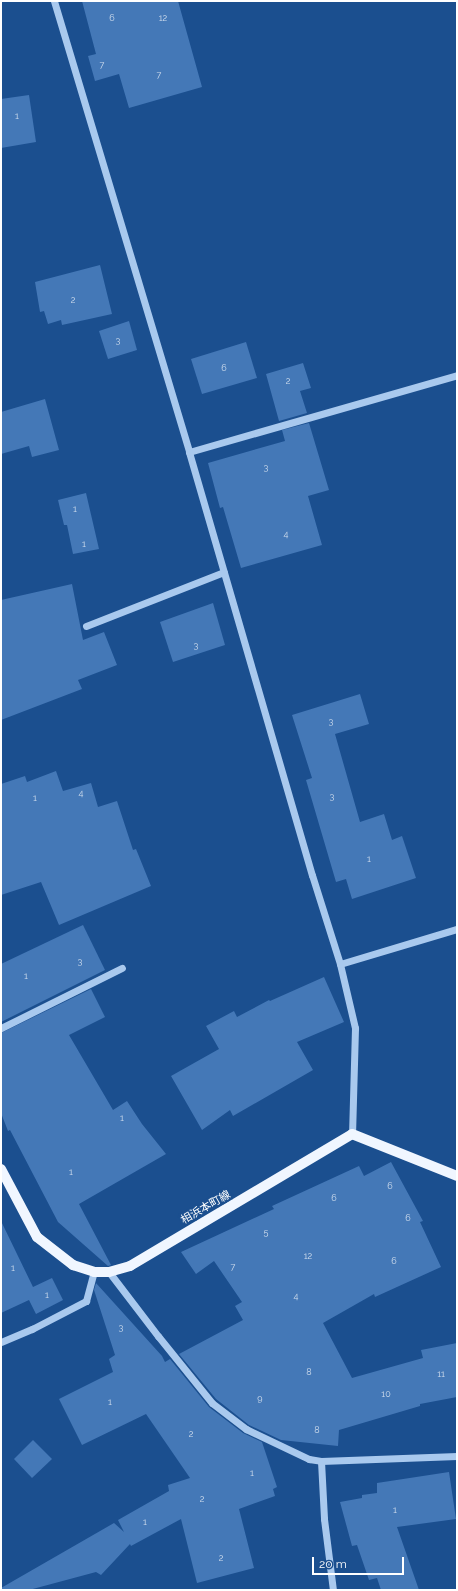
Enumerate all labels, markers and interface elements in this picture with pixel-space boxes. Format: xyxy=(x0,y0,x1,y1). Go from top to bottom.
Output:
house number: 6 xyxy=(109,13,115,23)
house number: 12 xyxy=(159,13,167,23)
house number: 7 xyxy=(100,60,104,70)
house number: 7 xyxy=(157,70,161,80)
house number: 1 xyxy=(15,111,19,121)
house number: 2 xyxy=(71,295,75,305)
house number: 3 xyxy=(116,335,120,345)
house number: 6 xyxy=(221,363,227,373)
house number: 2 xyxy=(286,376,290,386)
house number: 3 xyxy=(264,462,268,472)
house number: 1 xyxy=(73,504,77,514)
house number: 4 xyxy=(284,529,288,539)
house number: 1 xyxy=(82,539,86,549)
house number: 3 xyxy=(194,640,198,650)
house number: 3 xyxy=(329,716,333,726)
house number: 4 xyxy=(79,788,83,798)
house number: 3 xyxy=(330,791,334,801)
house number: 1 xyxy=(33,793,37,803)
house number: 1 xyxy=(367,854,371,864)
house number: 3 xyxy=(78,956,82,966)
house number: 1 xyxy=(24,971,28,981)
house number: 1 xyxy=(120,1113,124,1123)
house number: 1 xyxy=(69,1167,73,1177)
house number: 6 xyxy=(387,1181,393,1191)
street label: 相浜本町線 xyxy=(179,1189,233,1227)
house number: 6 xyxy=(331,1193,337,1203)
house number: 6 xyxy=(405,1213,411,1223)
house number: 5 xyxy=(264,1227,268,1237)
house number: 12 xyxy=(304,1251,312,1261)
house number: 6 xyxy=(391,1256,397,1266)
house number: 7 xyxy=(231,1262,235,1272)
house number: 1 xyxy=(11,1263,15,1273)
house number: 1 xyxy=(45,1290,49,1300)
house number: 4 xyxy=(294,1291,298,1301)
house number: 3 xyxy=(119,1322,123,1332)
house number: 8 xyxy=(306,1367,312,1377)
house number: 11 xyxy=(437,1369,445,1379)
house number: 10 xyxy=(381,1389,391,1399)
house number: 9 xyxy=(257,1393,263,1403)
house number: 1 xyxy=(108,1397,112,1407)
house number: 8 xyxy=(314,1425,320,1435)
house number: 2 xyxy=(189,1429,193,1439)
house number: 1 xyxy=(250,1468,254,1478)
house number: 2 xyxy=(200,1494,204,1504)
house number: 1 xyxy=(393,1505,397,1515)
house number: 1 xyxy=(143,1517,147,1527)
scale bar xyxy=(314,1549,406,1575)
house number: 2 xyxy=(219,1553,223,1563)
text: 20 m xyxy=(319,1557,347,1571)

